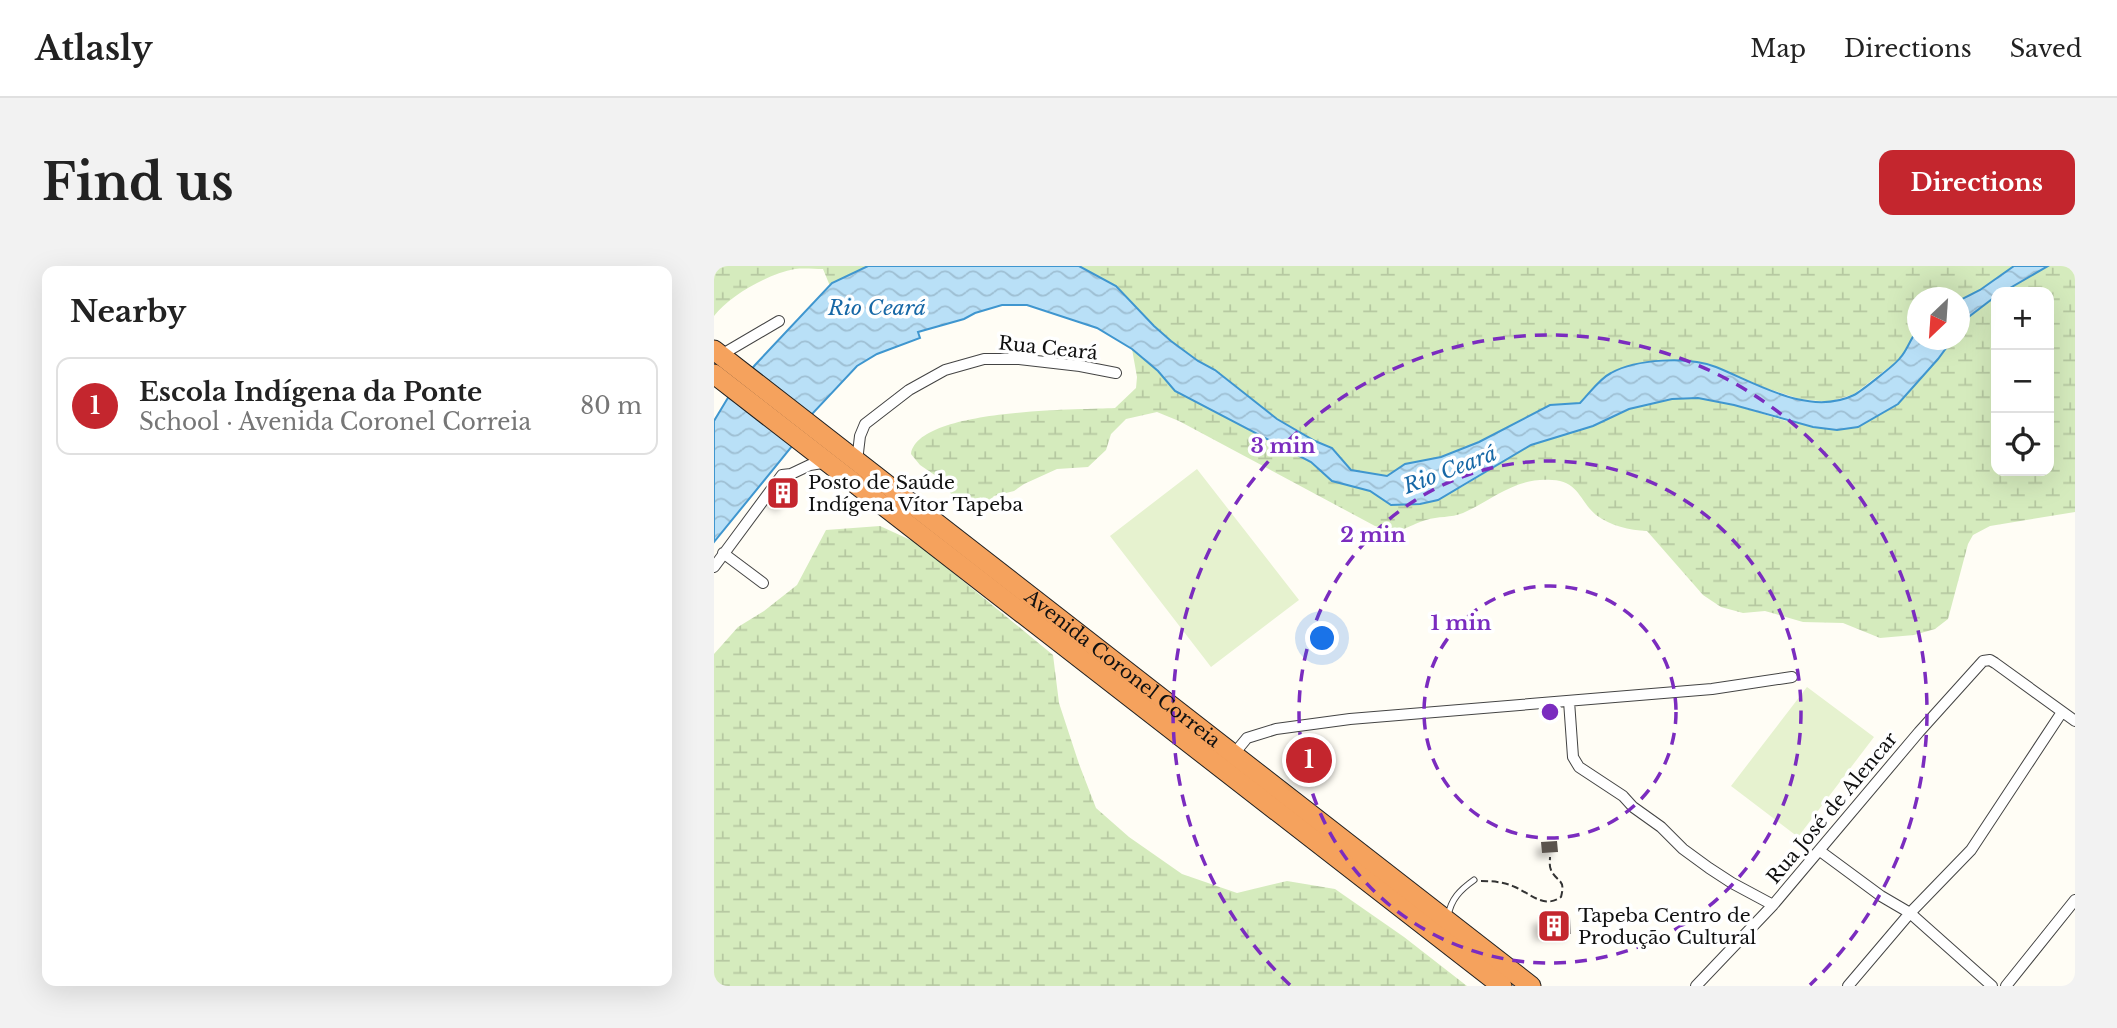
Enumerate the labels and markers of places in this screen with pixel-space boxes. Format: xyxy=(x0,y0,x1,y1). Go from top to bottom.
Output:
place label: Posto de Saúde Indígena Vítor Tapeba xyxy=(808,471,1023,516)
building icon: Posto de Saúde Indígena Vítor Tapeba xyxy=(764,474,802,512)
centre of rings xyxy=(1538,700,1562,724)
pin: 1 xyxy=(1286,734,1332,786)
place label: Tapeba Centro de Produção Cultural xyxy=(1578,904,1756,949)
building icon: Tapeba Centro de Produção Cultural xyxy=(1535,907,1573,945)

